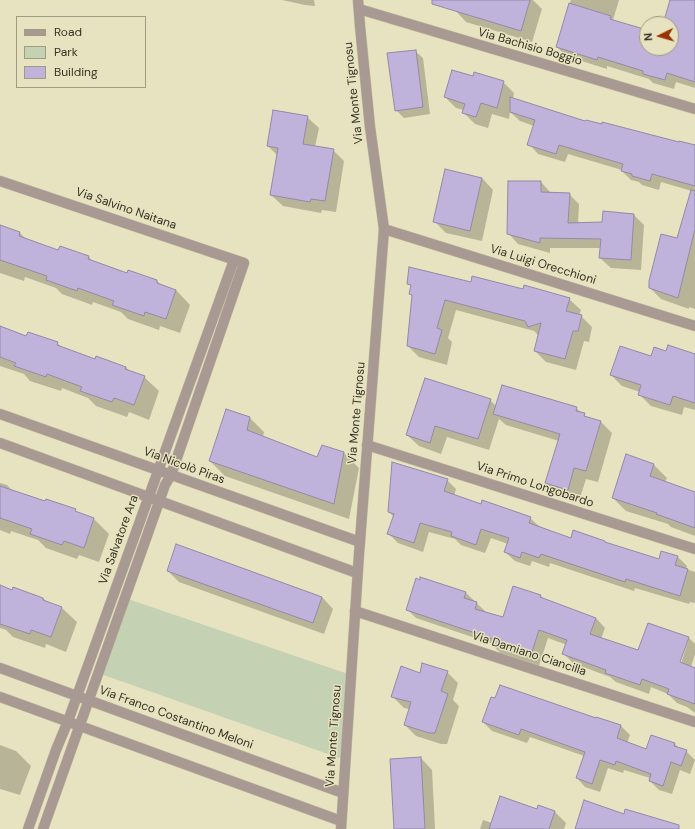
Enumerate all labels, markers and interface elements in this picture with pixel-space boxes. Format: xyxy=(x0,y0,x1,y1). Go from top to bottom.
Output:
legend xyxy=(16,16,146,88)
north arrow xyxy=(639,16,679,56)
text: Road xyxy=(54,24,82,40)
street label: Via Bachisio Boggio xyxy=(476,25,584,69)
text: N xyxy=(641,32,655,42)
street label: Via Monte Tignosu xyxy=(341,41,367,145)
text: Park xyxy=(54,44,78,60)
text: Building xyxy=(54,64,98,80)
street label: Via Salvino Naitana xyxy=(74,185,178,233)
street label: Via Luigi Orecchioni xyxy=(488,242,598,288)
street label: Via Monte Tignosu xyxy=(345,361,369,465)
street label: Via Nicolò Piras xyxy=(141,445,227,487)
street label: Via Primo Longobardo xyxy=(475,459,595,511)
street label: Via Salvatore Ara xyxy=(96,493,142,587)
street label: Via Damiano Ciancilla xyxy=(470,629,588,679)
street label: Via Franco Costantino Meloni xyxy=(97,683,255,753)
street label: Via Monte Tignosu xyxy=(323,684,345,788)

